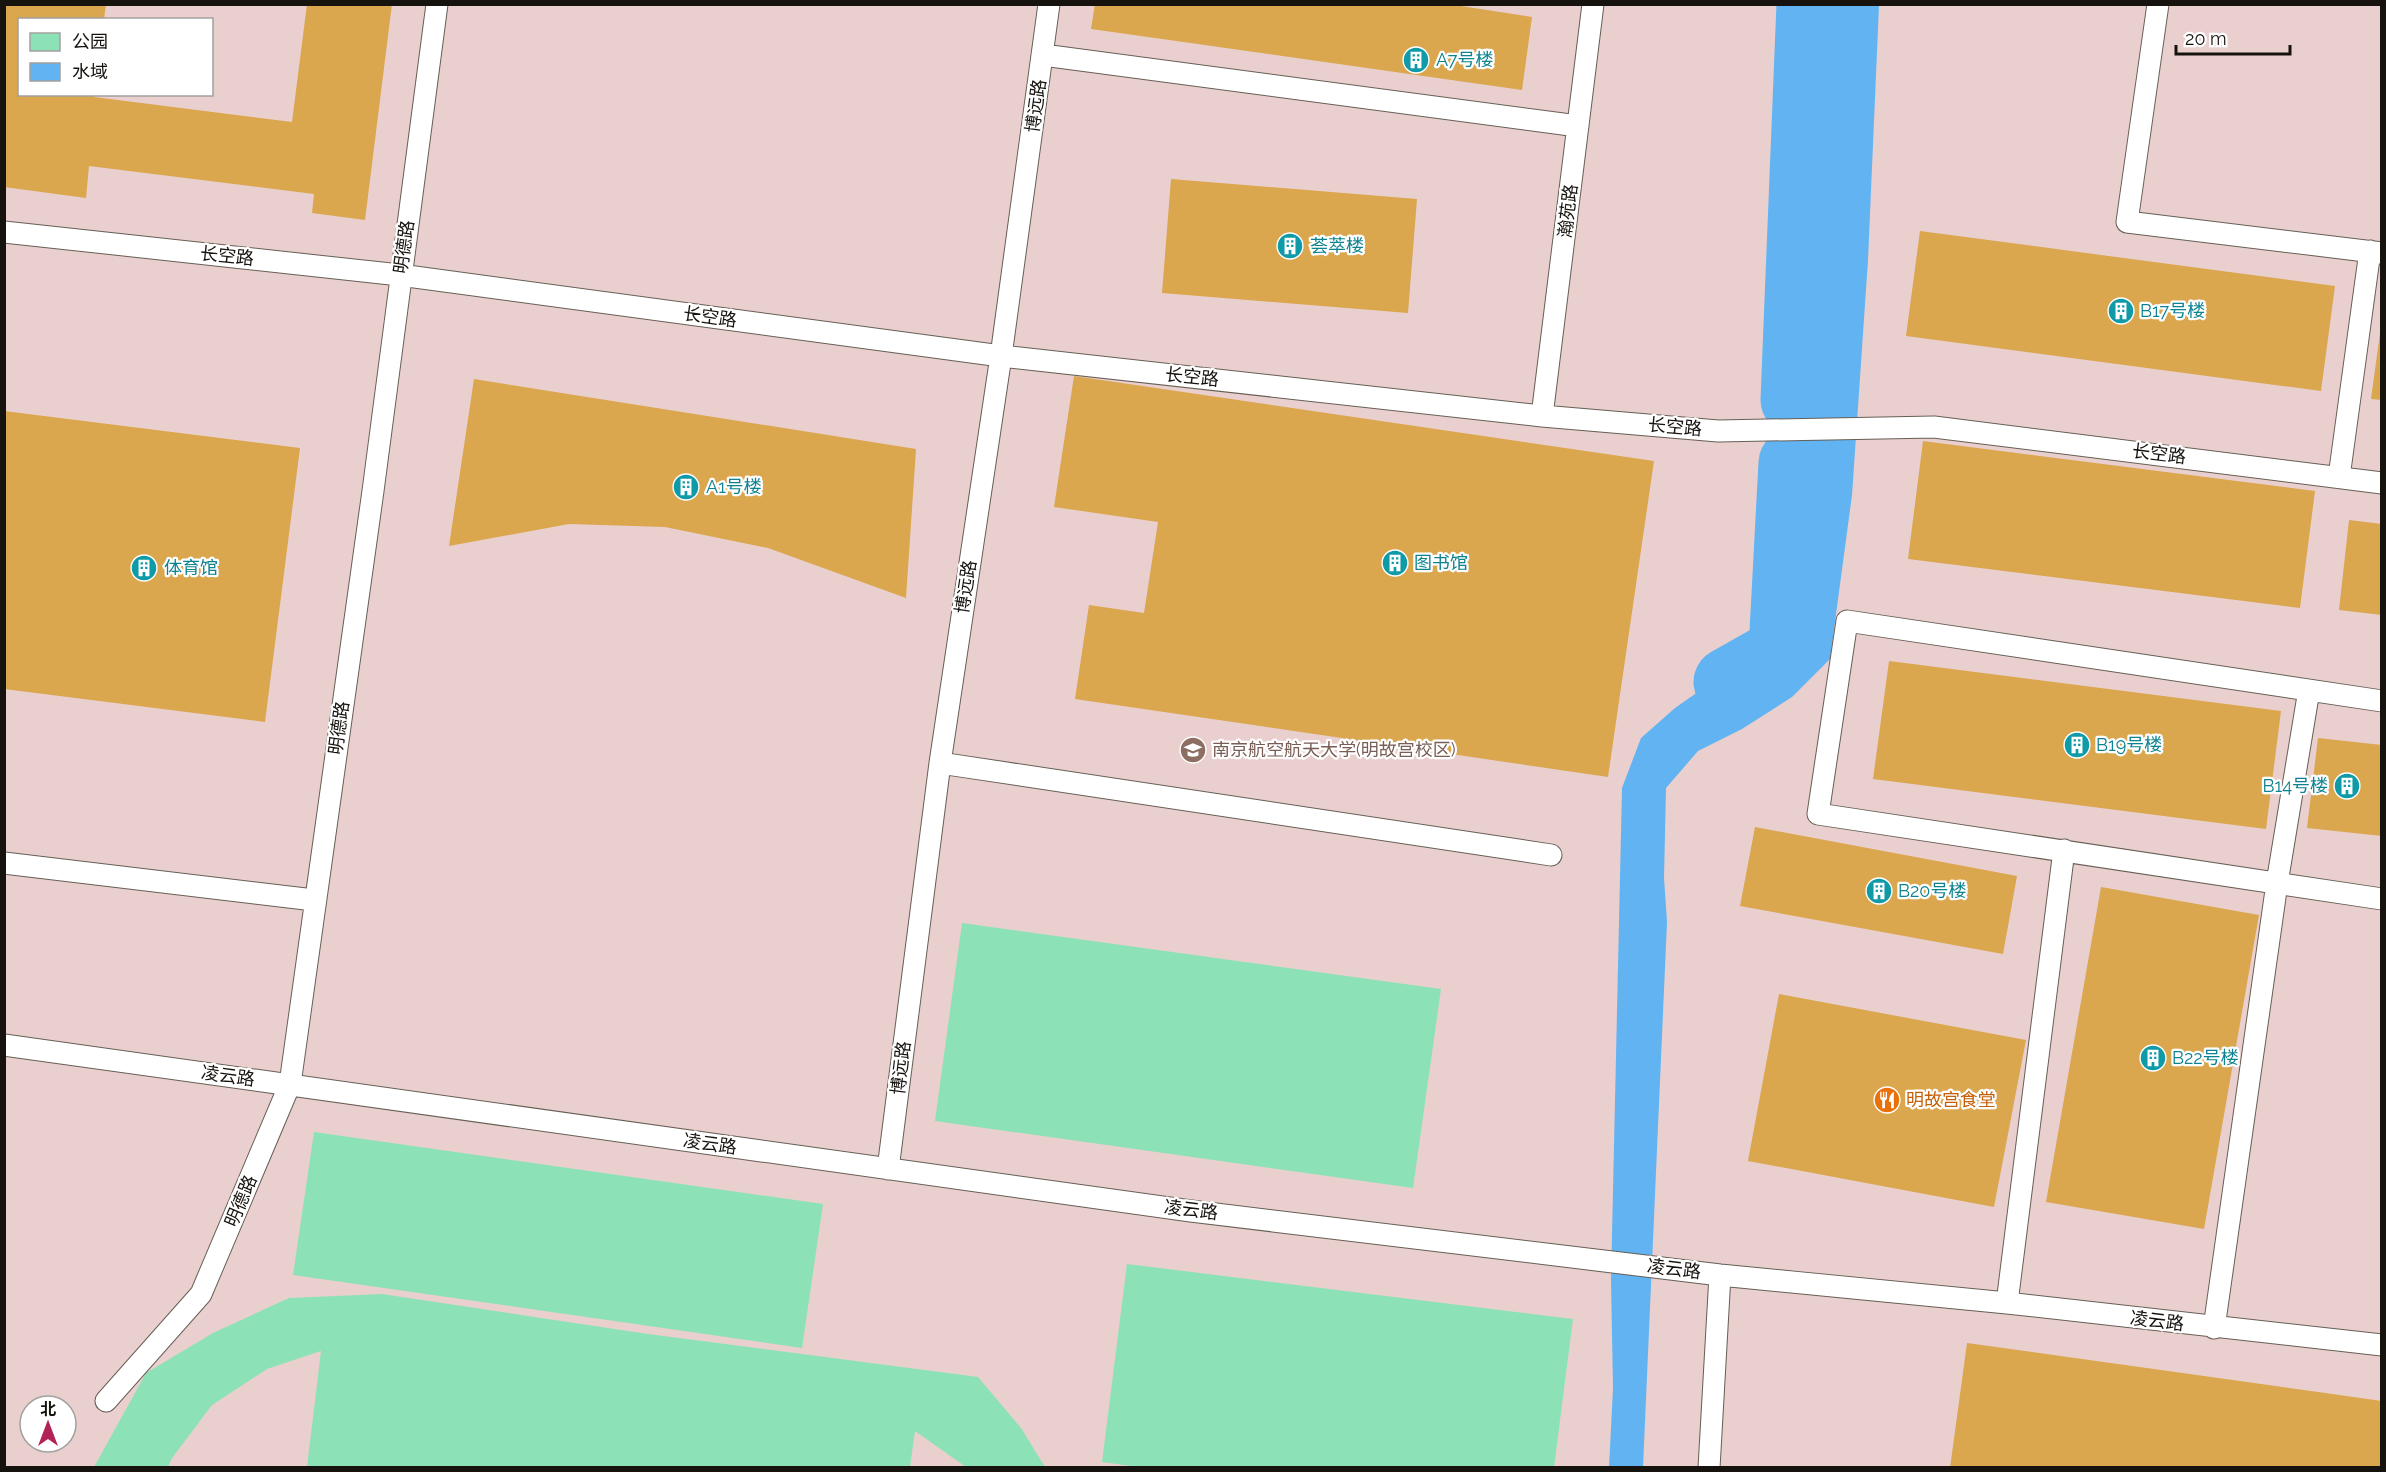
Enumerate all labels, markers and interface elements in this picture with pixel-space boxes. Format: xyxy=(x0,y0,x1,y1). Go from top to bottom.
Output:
legend xyxy=(18,18,213,96)
scale bar xyxy=(2176,18,2290,56)
text: 20 m xyxy=(2185,28,2227,49)
text: 公园 xyxy=(72,31,108,52)
building icon: A7号楼 xyxy=(1401,45,1431,75)
place label: A7号楼 xyxy=(1436,49,1493,70)
text: 水域 xyxy=(72,61,108,82)
street label: 博远路 xyxy=(1021,78,1050,134)
street label: 瀚苑路 xyxy=(1554,183,1581,239)
street label: 明德路 xyxy=(389,219,418,275)
building icon: 荟萃楼 xyxy=(1275,231,1305,261)
place label: 荟萃楼 xyxy=(1310,235,1364,256)
street label: 长空路 xyxy=(199,242,255,269)
building icon: B17号楼 xyxy=(2106,296,2136,326)
place label: B17号楼 xyxy=(2140,300,2205,321)
street label: 长空路 xyxy=(682,302,738,331)
street label: 长空路 xyxy=(1164,363,1220,390)
street label: 长空路 xyxy=(1647,414,1703,439)
street label: 长空路 xyxy=(2131,440,2187,467)
building icon: A1号楼 xyxy=(671,472,701,502)
place label: A1号楼 xyxy=(706,476,762,497)
building icon: 图书馆 xyxy=(1380,548,1410,578)
place label: 图书馆 xyxy=(1414,552,1468,573)
building icon: 体育馆 xyxy=(129,553,159,583)
place label: 体育馆 xyxy=(164,557,218,578)
street label: 博远路 xyxy=(951,559,980,615)
street label: 明德路 xyxy=(324,700,353,756)
building icon: B19号楼 xyxy=(2062,730,2092,760)
place label: B19号楼 xyxy=(2096,734,2162,755)
school or university icon: 南京航空航天大学(明故宫校区) xyxy=(1178,735,1208,765)
place label: 南京航空航天大学(明故宫校区) xyxy=(1212,739,1456,760)
building icon: B14号楼 xyxy=(2332,771,2362,801)
place label: B14号楼 xyxy=(2262,775,2328,796)
building icon: B20号楼 xyxy=(1864,876,1894,906)
place label: B20号楼 xyxy=(1898,880,1966,901)
street label: 博远路 xyxy=(887,1040,914,1096)
building icon: B22号楼 xyxy=(2138,1043,2168,1073)
place label: B22号楼 xyxy=(2172,1047,2239,1068)
street label: 凌云路 xyxy=(200,1061,256,1090)
restaurant icon: 明故宫食堂 xyxy=(1872,1085,1902,1115)
place label: 明故宫食堂 xyxy=(1906,1089,1996,1110)
street label: 凌云路 xyxy=(682,1129,738,1158)
street label: 明德路 xyxy=(220,1172,261,1230)
street label: 凌云路 xyxy=(1163,1196,1219,1223)
street label: 凌云路 xyxy=(1646,1255,1702,1282)
street label: 凌云路 xyxy=(2129,1307,2185,1334)
north arrow xyxy=(18,1394,78,1454)
text: 北 xyxy=(40,1400,56,1419)

